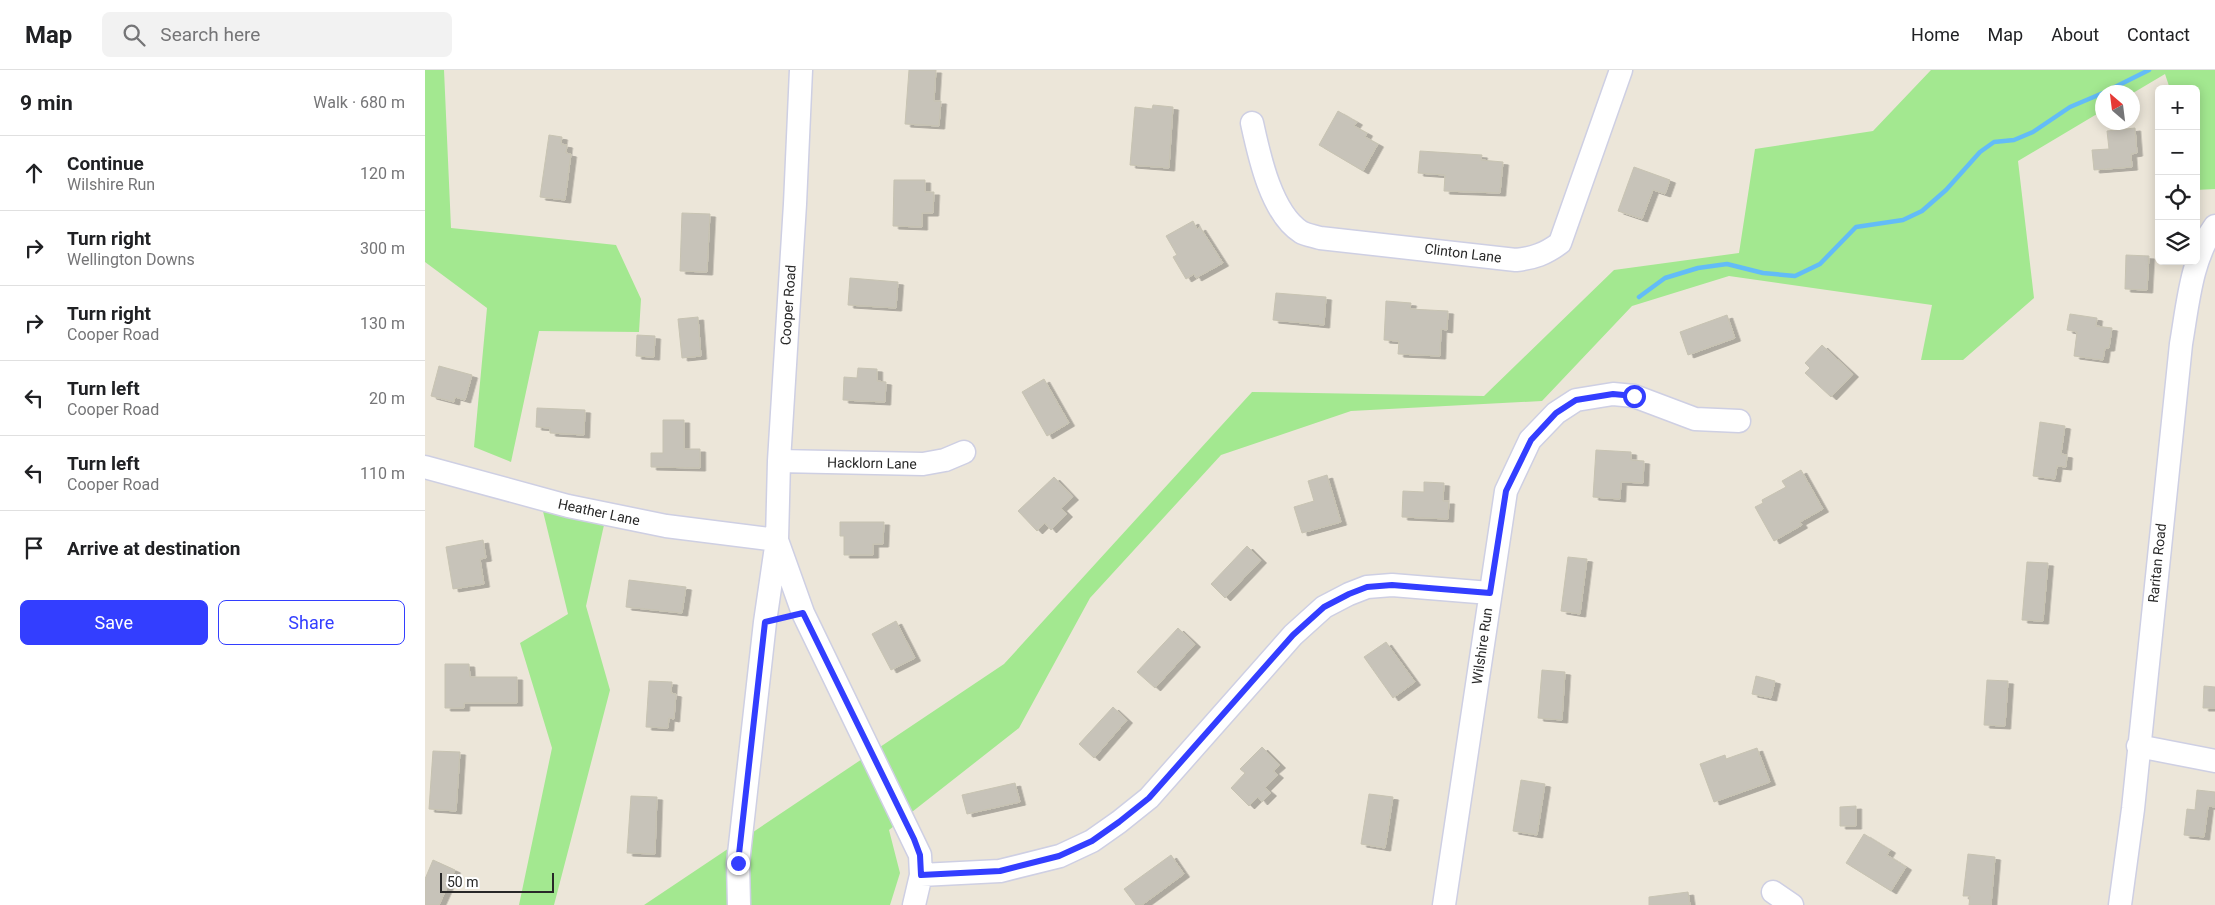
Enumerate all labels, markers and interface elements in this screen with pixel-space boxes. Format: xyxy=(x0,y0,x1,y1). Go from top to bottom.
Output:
search box xyxy=(102,12,452,57)
text: Map xyxy=(25,21,72,49)
icon: search xyxy=(120,21,148,49)
text: Search here xyxy=(160,23,260,46)
text: Home xyxy=(1911,24,1960,45)
text: Map xyxy=(1988,24,2023,45)
text: About xyxy=(2051,24,2099,45)
text: Contact xyxy=(2127,24,2190,45)
north arrow xyxy=(2095,85,2140,130)
map controls xyxy=(2155,85,2200,265)
button: + xyxy=(2155,85,2200,130)
text: 9 min xyxy=(20,91,73,115)
text: Walk · 680 m xyxy=(313,93,405,112)
button: − xyxy=(2155,130,2200,175)
text: Continue xyxy=(67,152,144,175)
icon: ahead xyxy=(20,159,48,187)
text: 120 m xyxy=(360,164,405,183)
text: Wilshire Run xyxy=(67,175,155,194)
button: locate xyxy=(2155,175,2200,220)
button: layers xyxy=(2155,220,2200,265)
text: Turn right xyxy=(67,227,151,250)
icon: right xyxy=(20,234,48,262)
text: 300 m xyxy=(360,239,405,258)
street label: Clinton Lane xyxy=(1424,240,1502,266)
text: Wellington Downs xyxy=(67,250,195,269)
street label: Cooper Road xyxy=(777,264,799,346)
text: Turn right xyxy=(67,302,151,325)
icon: right xyxy=(20,309,48,337)
text: 130 m xyxy=(360,314,405,333)
text: Cooper Road xyxy=(67,325,159,344)
text: Turn left xyxy=(67,377,140,400)
icon: left xyxy=(20,384,48,412)
route start xyxy=(1623,385,1646,408)
text: 20 m xyxy=(369,389,405,408)
text: Cooper Road xyxy=(67,400,159,419)
text: Turn left xyxy=(67,452,140,475)
street label: Hacklorn Lane xyxy=(827,454,917,472)
icon: left xyxy=(20,459,48,487)
text: 110 m xyxy=(360,464,405,483)
text: Cooper Road xyxy=(67,475,159,494)
street label: Heather Lane xyxy=(557,496,641,528)
street label: Raritan Road xyxy=(2145,522,2169,604)
icon: arrive xyxy=(20,534,48,562)
text: Arrive at destination xyxy=(67,537,240,560)
button: Save xyxy=(20,600,208,645)
button: Share xyxy=(218,600,405,645)
street label: Wilshire Run xyxy=(1469,607,1495,685)
route end xyxy=(727,852,750,875)
scale bar xyxy=(440,870,554,893)
text: 50 m xyxy=(447,874,479,890)

